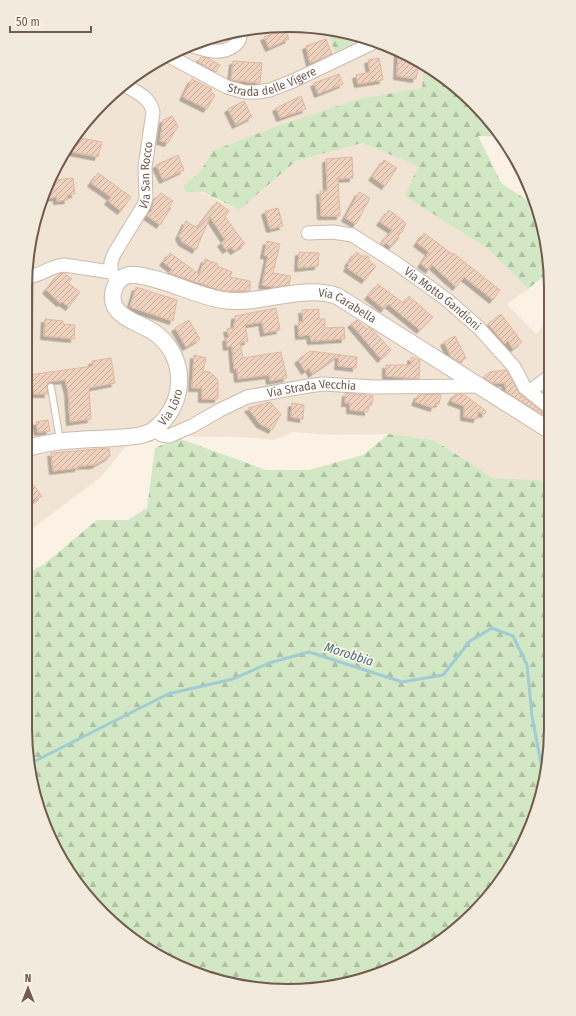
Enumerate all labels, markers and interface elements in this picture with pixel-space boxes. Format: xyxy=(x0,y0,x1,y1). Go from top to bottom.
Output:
scale bar xyxy=(10,8,91,34)
text: 50 m xyxy=(16,15,40,29)
street label: Strada delle Vigere xyxy=(226,64,318,99)
street label: Via San Rocco xyxy=(136,141,156,212)
street label: Via Motto Gandioni xyxy=(401,264,484,333)
street label: Via Carabella xyxy=(318,286,379,326)
street label: Via Strada Vecchia xyxy=(266,377,357,400)
street label: Via Lôro xyxy=(155,388,185,428)
water label: Morobbia xyxy=(323,639,376,669)
north arrow xyxy=(8,968,48,1008)
text: N xyxy=(25,972,31,985)

